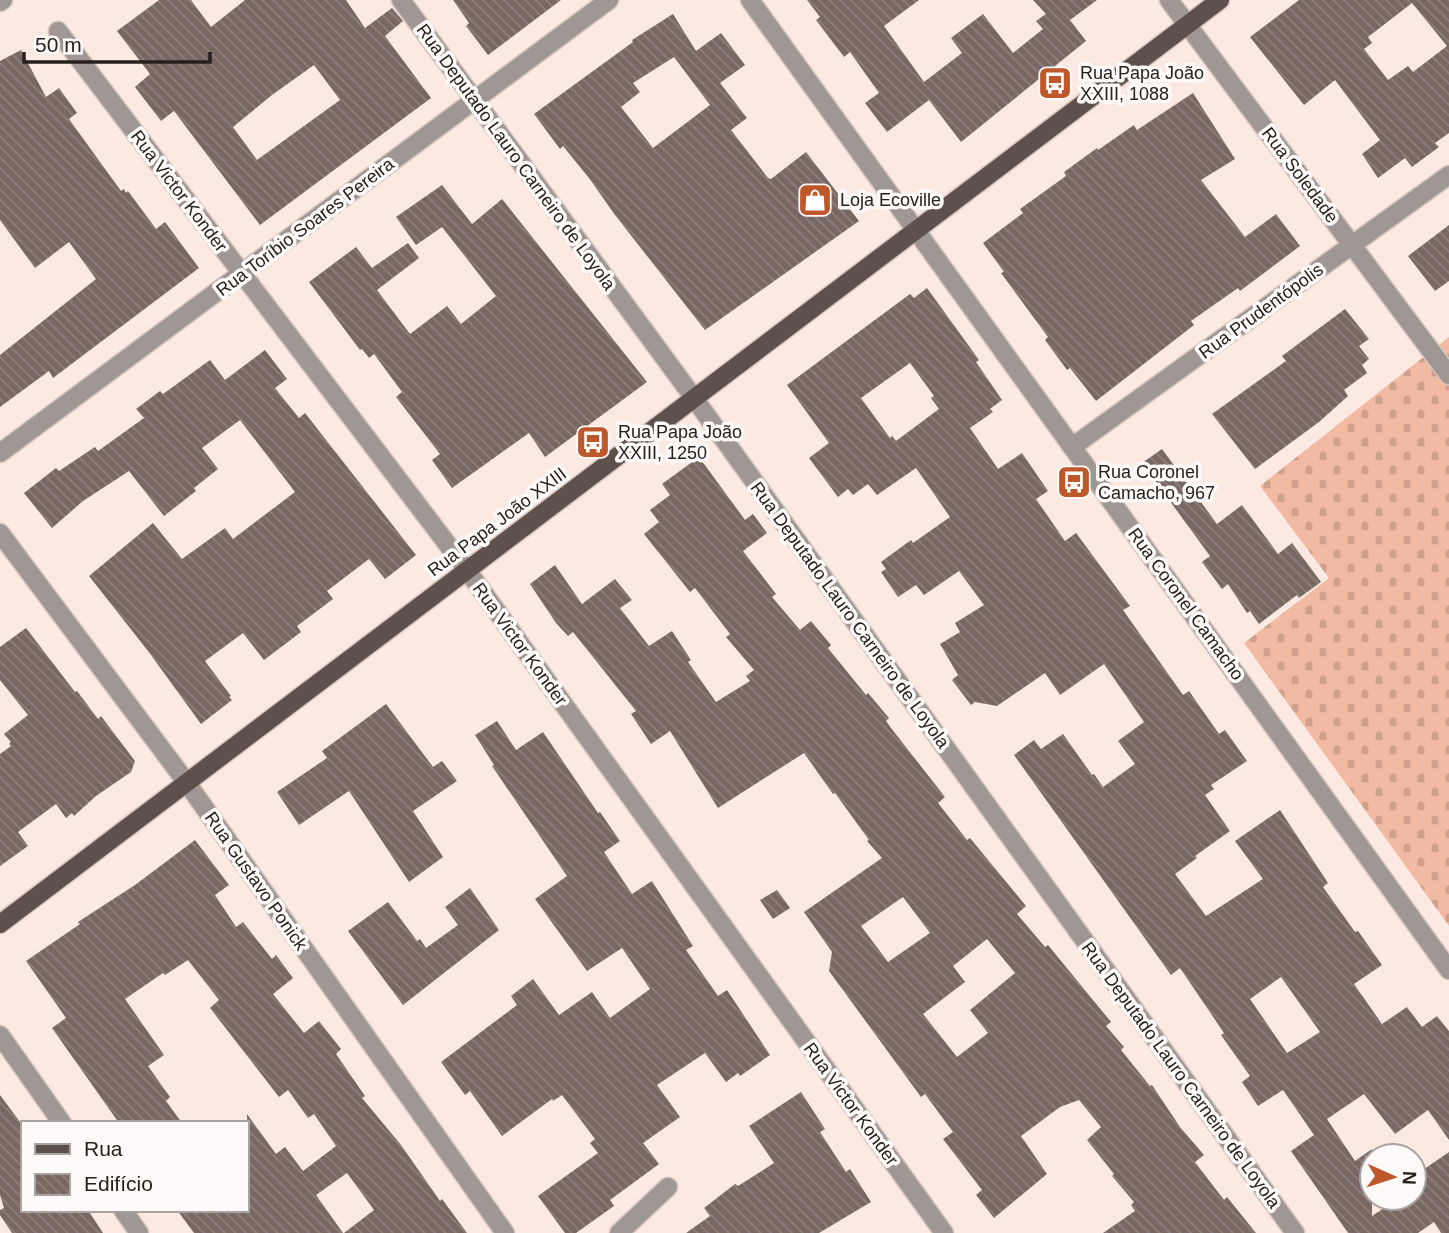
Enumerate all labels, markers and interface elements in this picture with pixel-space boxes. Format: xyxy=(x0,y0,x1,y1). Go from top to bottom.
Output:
street label: Rua Deputado Lauro Carneiro de Loyola xyxy=(413,20,620,295)
scale bar xyxy=(24,21,210,65)
text: 50 m xyxy=(35,33,82,56)
place label: Rua Papa João XXIII, 1088 xyxy=(1080,63,1204,104)
bus stop icon: Rua Papa João XXIII, 1088 xyxy=(1036,64,1074,102)
street label: Rua Soledade xyxy=(1258,123,1342,227)
street label: Rua Victor Konder xyxy=(127,126,231,256)
street label: Rua Toríbio Soares Pereira xyxy=(212,153,398,300)
shop icon: Loja Ecoville xyxy=(796,181,834,219)
place label: Loja Ecoville xyxy=(840,190,941,210)
street label: Rua Prudentópolis xyxy=(1195,259,1327,363)
place label: Rua Papa João XXIII, 1250 xyxy=(618,422,742,463)
bus stop icon: Rua Papa João XXIII, 1250 xyxy=(574,423,612,461)
place label: Rua Coronel Camacho, 967 xyxy=(1098,462,1215,503)
street label: Rua Papa João XXIII xyxy=(424,463,570,581)
bus stop icon: Rua Coronel Camacho, 967 xyxy=(1055,463,1093,501)
street label: Rua Deputado Lauro Carneiro de Loyola xyxy=(747,478,954,753)
street label: Rua Coronel Camacho xyxy=(1124,524,1248,684)
street label: Rua Victor Konder xyxy=(469,579,571,709)
street label: Rua Gustavo Ponick xyxy=(201,808,312,955)
street label: Rua Deputado Lauro Carneiro de Loyola xyxy=(1078,938,1285,1213)
street label: Rua Victor Konder xyxy=(800,1039,902,1169)
legend xyxy=(21,1121,248,1212)
text: Rua xyxy=(84,1137,123,1160)
north arrow xyxy=(1358,1142,1428,1212)
text: N xyxy=(1399,1170,1420,1185)
text: Edifício xyxy=(84,1172,153,1195)

